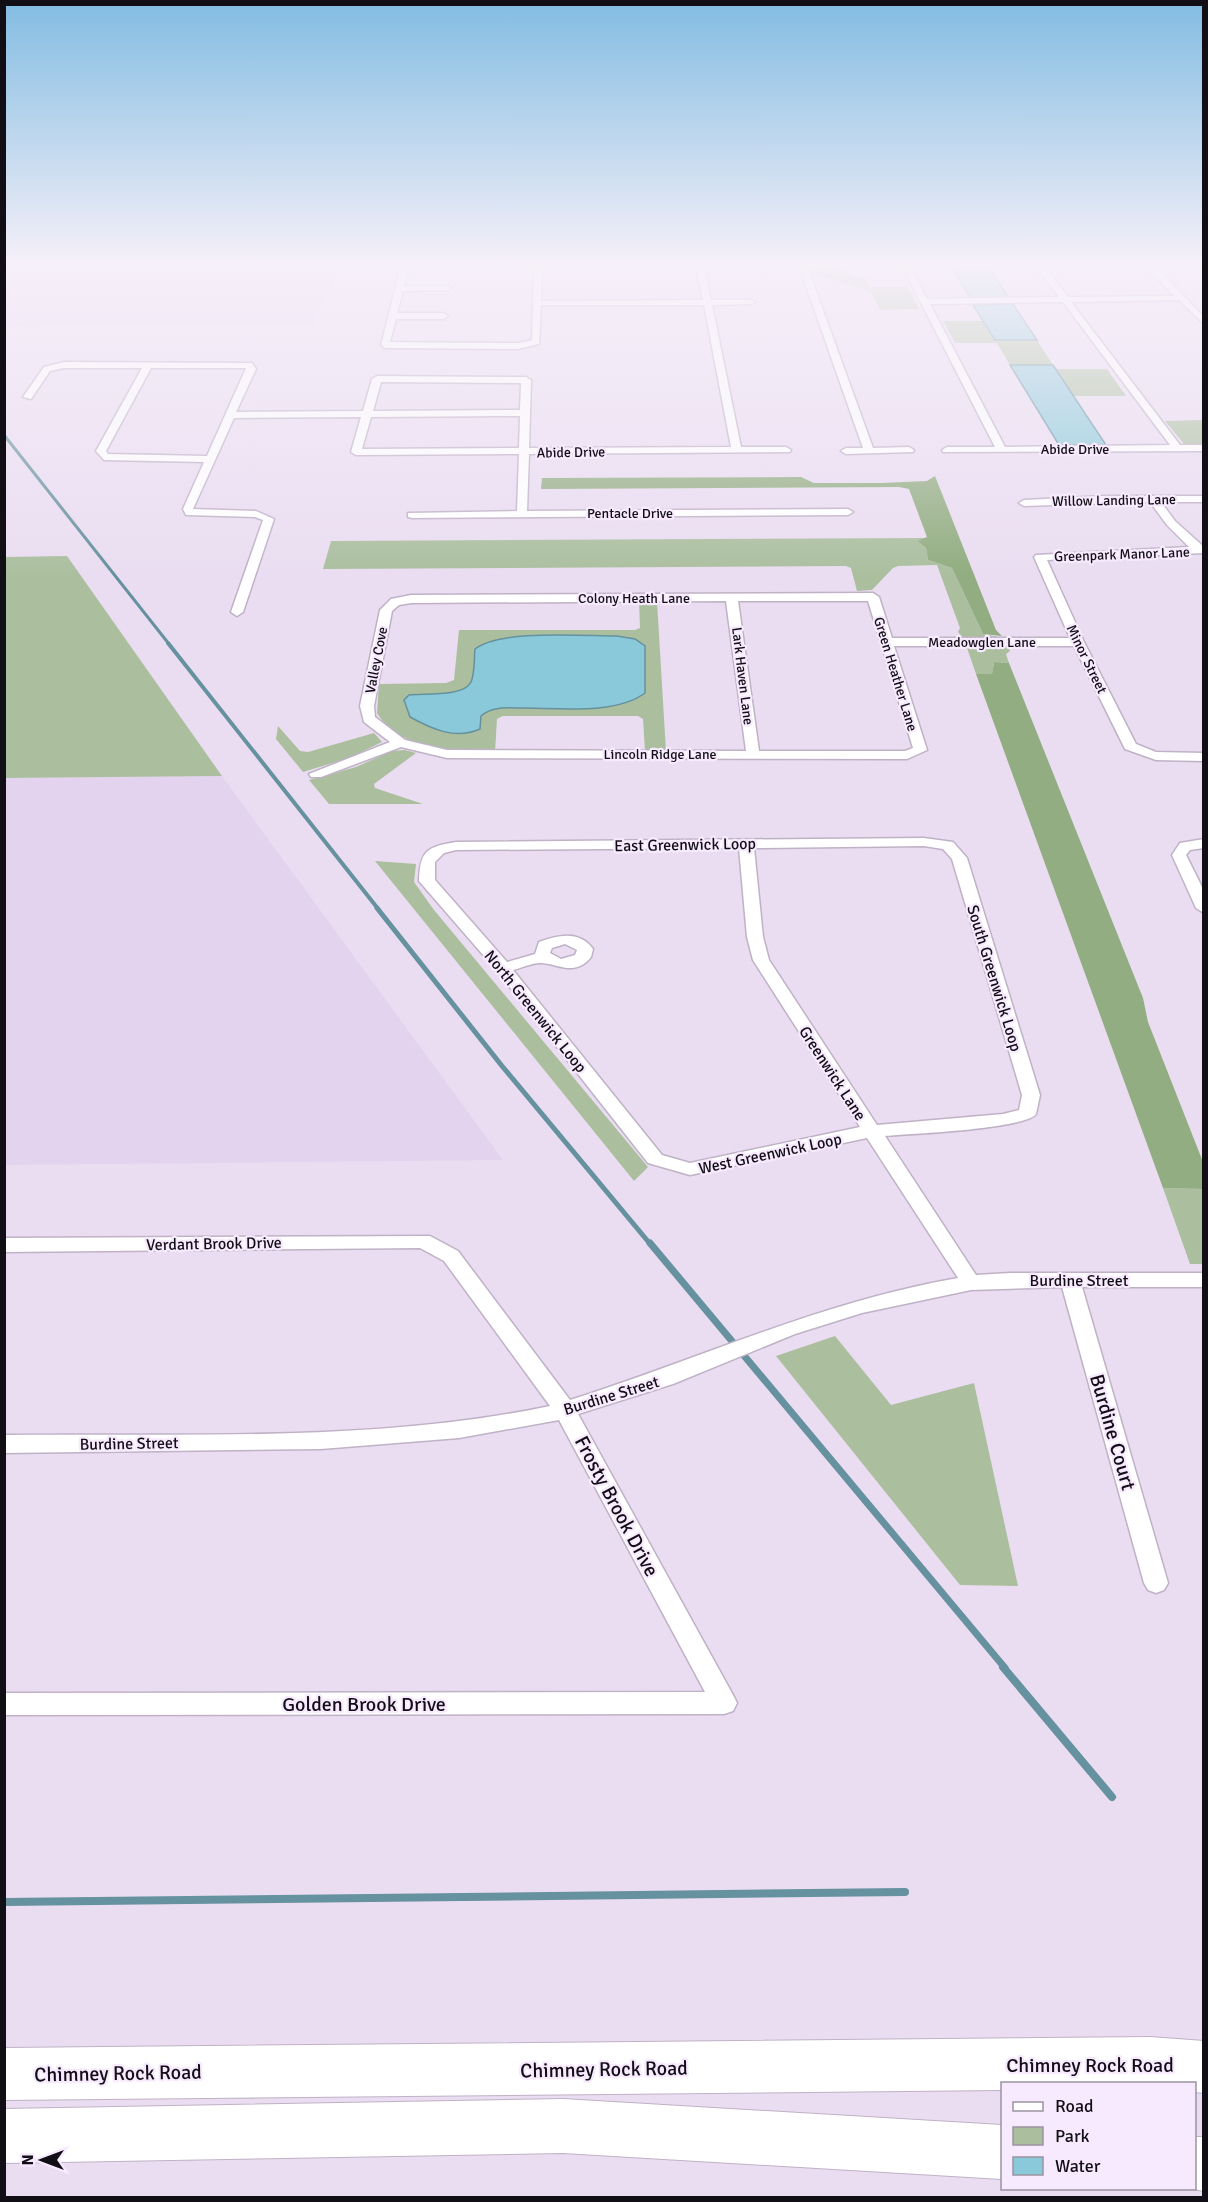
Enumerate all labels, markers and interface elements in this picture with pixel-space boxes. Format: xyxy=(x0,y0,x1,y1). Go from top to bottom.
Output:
street label: Abide Drive xyxy=(1041,441,1109,458)
street label: Abide Drive xyxy=(537,443,605,462)
street label: Willow Landing Lane xyxy=(1052,491,1176,510)
street label: Pentacle Drive xyxy=(587,505,673,522)
street label: Greenpark Manor Lane xyxy=(1054,544,1190,565)
street label: Colony Heath Lane xyxy=(578,590,690,607)
street label: Green Heather Lane xyxy=(870,615,921,733)
street label: Minor Street xyxy=(1063,622,1111,697)
street label: Valley Cove xyxy=(362,625,391,695)
street label: Lark Haven Lane xyxy=(728,626,757,726)
street label: Meadowglen Lane xyxy=(928,634,1036,651)
street label: Lincoln Ridge Lane xyxy=(603,746,717,763)
street label: East Greenwick Loop xyxy=(614,834,756,856)
street label: South Greenwick Loop xyxy=(962,902,1026,1054)
street label: North Greenwick Loop xyxy=(480,946,591,1077)
street label: Greenwick Lane xyxy=(794,1023,870,1125)
street label: West Greenwick Loop xyxy=(697,1129,844,1179)
street label: Verdant Brook Drive xyxy=(146,1233,282,1255)
street label: Burdine Street xyxy=(1030,1271,1129,1291)
street label: Burdine Court xyxy=(1084,1371,1141,1493)
street label: Burdine Street xyxy=(561,1372,662,1420)
street label: Frosty Brook Drive xyxy=(569,1432,664,1581)
street label: Burdine Street xyxy=(79,1433,179,1455)
street label: Golden Brook Drive xyxy=(282,1692,446,1717)
street label: Chimney Rock Road xyxy=(1006,2053,1174,2078)
street label: Chimney Rock Road xyxy=(520,2056,688,2083)
street label: Chimney Rock Road xyxy=(34,2060,202,2087)
legend xyxy=(1001,2082,1196,2190)
text: Road xyxy=(1055,2095,1094,2117)
text: Park xyxy=(1055,2125,1090,2147)
north arrow xyxy=(12,2130,72,2190)
text: N xyxy=(18,2154,38,2166)
text: Water xyxy=(1055,2155,1101,2177)

